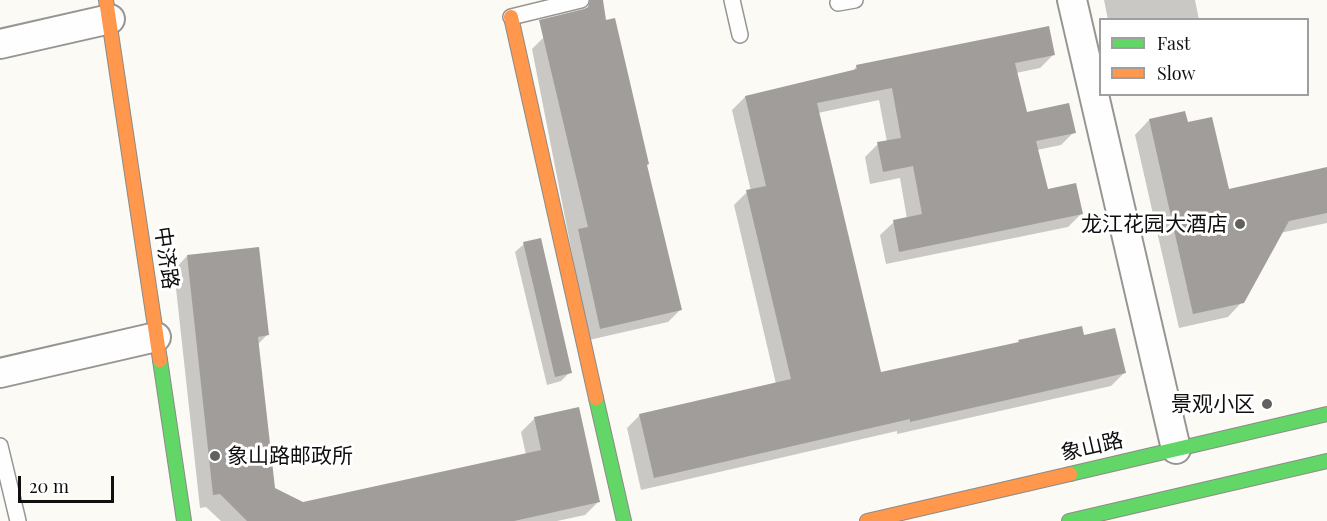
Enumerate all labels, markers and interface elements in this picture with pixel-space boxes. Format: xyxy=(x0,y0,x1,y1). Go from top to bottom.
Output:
legend xyxy=(1099,18,1309,96)
text: Fast xyxy=(1157,31,1190,55)
text: Slow xyxy=(1157,61,1195,85)
place label: 龙江花园大酒店 xyxy=(1081,211,1228,237)
marker: 龙江花园大酒店 xyxy=(1233,217,1247,231)
street label: 中济路 xyxy=(149,225,183,291)
place label: 景观小区 xyxy=(1171,391,1255,417)
marker: 景观小区 xyxy=(1260,397,1274,411)
street label: 象山路 xyxy=(1058,428,1126,466)
place label: 象山路邮政所 xyxy=(227,443,353,469)
marker: 象山路邮政所 xyxy=(208,449,222,463)
scale bar xyxy=(21,464,117,502)
text: 20 m xyxy=(29,474,69,498)

